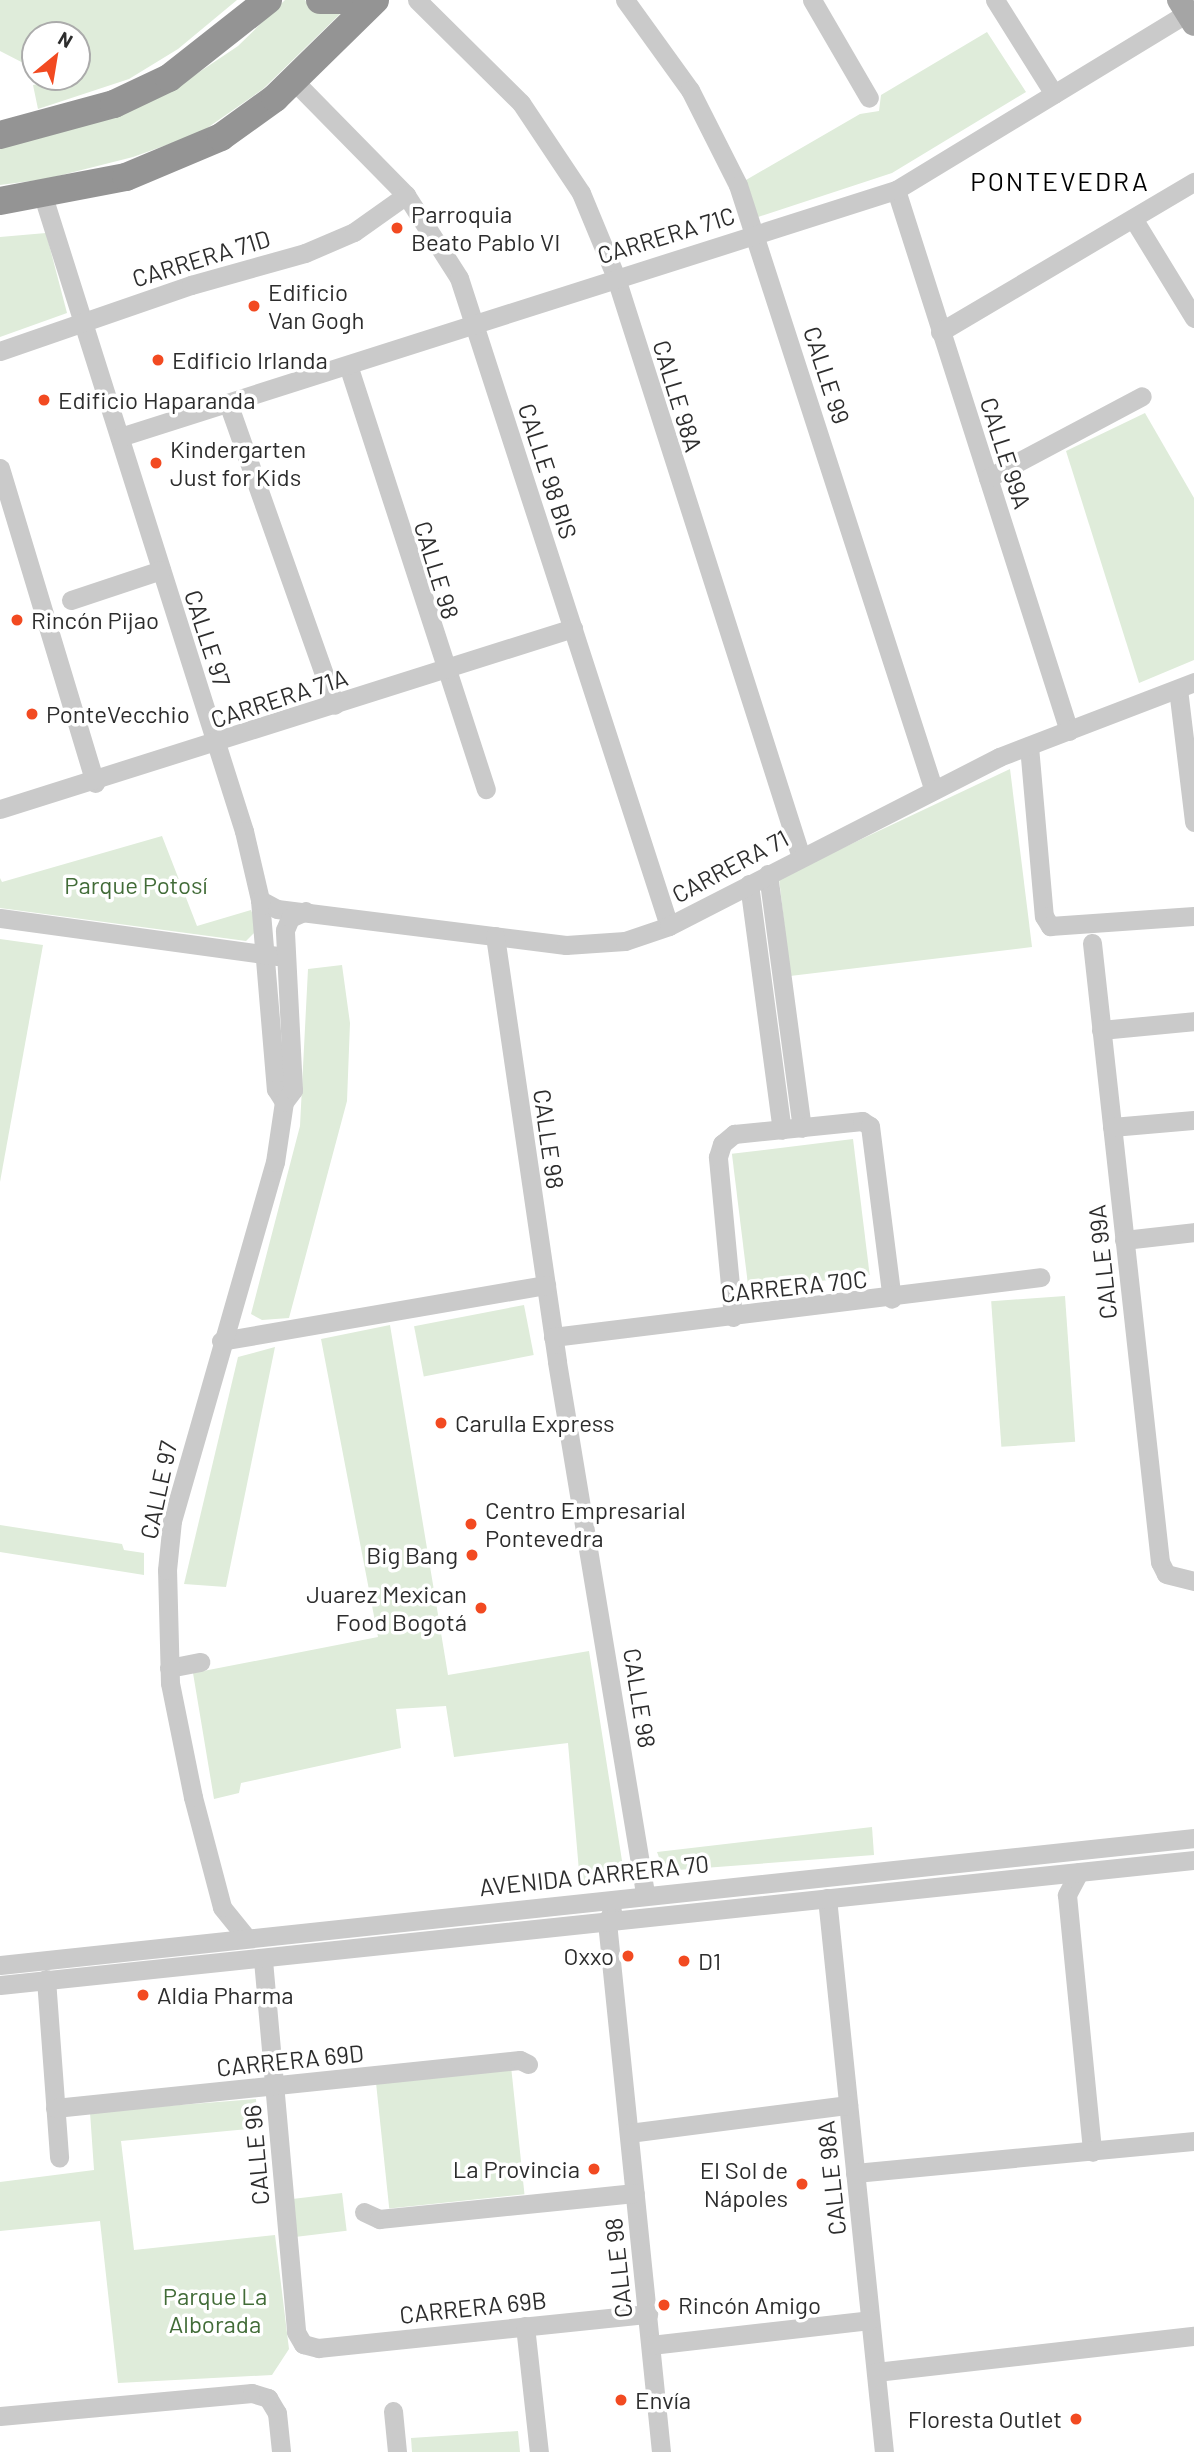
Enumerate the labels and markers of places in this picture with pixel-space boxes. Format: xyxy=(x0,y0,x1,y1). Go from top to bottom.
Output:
place label: Parroquia Beato Pablo VI xyxy=(411,200,560,256)
marker: Parroquia Beato Pablo VI xyxy=(389,220,405,236)
place label: Edificio Van Gogh xyxy=(268,278,365,334)
marker: Edificio Van Gogh xyxy=(246,298,262,314)
place label: Edificio Irlanda xyxy=(172,346,328,374)
marker: Edificio Irlanda xyxy=(150,352,166,368)
place label: Edificio Haparanda xyxy=(58,386,255,414)
marker: Edificio Haparanda xyxy=(36,392,52,408)
place label: Kindergarten Just for Kids xyxy=(170,435,306,491)
marker: Kindergarten Just for Kids xyxy=(148,455,164,471)
place label: Rincón Pijao xyxy=(31,606,159,634)
marker: Rincón Pijao xyxy=(9,612,25,628)
place label: PonteVecchio xyxy=(46,700,190,728)
marker: PonteVecchio xyxy=(24,706,40,722)
place label: Carulla Express xyxy=(455,1409,615,1437)
marker: Carulla Express xyxy=(433,1415,449,1431)
place label: Centro Empresarial Pontevedra xyxy=(485,1496,686,1552)
marker: Centro Empresarial Pontevedra xyxy=(463,1516,479,1532)
place label: Big Bang xyxy=(366,1541,458,1569)
marker: Big Bang xyxy=(464,1547,480,1563)
place label: Juarez Mexican Food Bogotá xyxy=(306,1580,467,1636)
marker: Juarez Mexican Food Bogotá xyxy=(473,1600,489,1616)
place label: Oxxo xyxy=(564,1942,614,1970)
place label: D1 xyxy=(698,1947,721,1975)
marker: Oxxo xyxy=(620,1948,636,1964)
marker: D1 xyxy=(676,1953,692,1969)
place label: Aldia Pharma xyxy=(157,1981,294,2009)
marker: Aldia Pharma xyxy=(135,1987,151,2003)
place label: La Provincia xyxy=(453,2155,580,2183)
place label: El Sol de Nápoles xyxy=(700,2156,788,2212)
marker: La Provincia xyxy=(586,2161,602,2177)
marker: El Sol de Nápoles xyxy=(794,2176,810,2192)
place label: Rincón Amigo xyxy=(678,2291,821,2319)
marker: Rincón Amigo xyxy=(656,2297,672,2313)
place label: Envía xyxy=(635,2386,691,2414)
marker: Envía xyxy=(613,2392,629,2408)
place label: Floresta Outlet xyxy=(908,2405,1062,2433)
marker: Floresta Outlet xyxy=(1068,2411,1084,2427)

